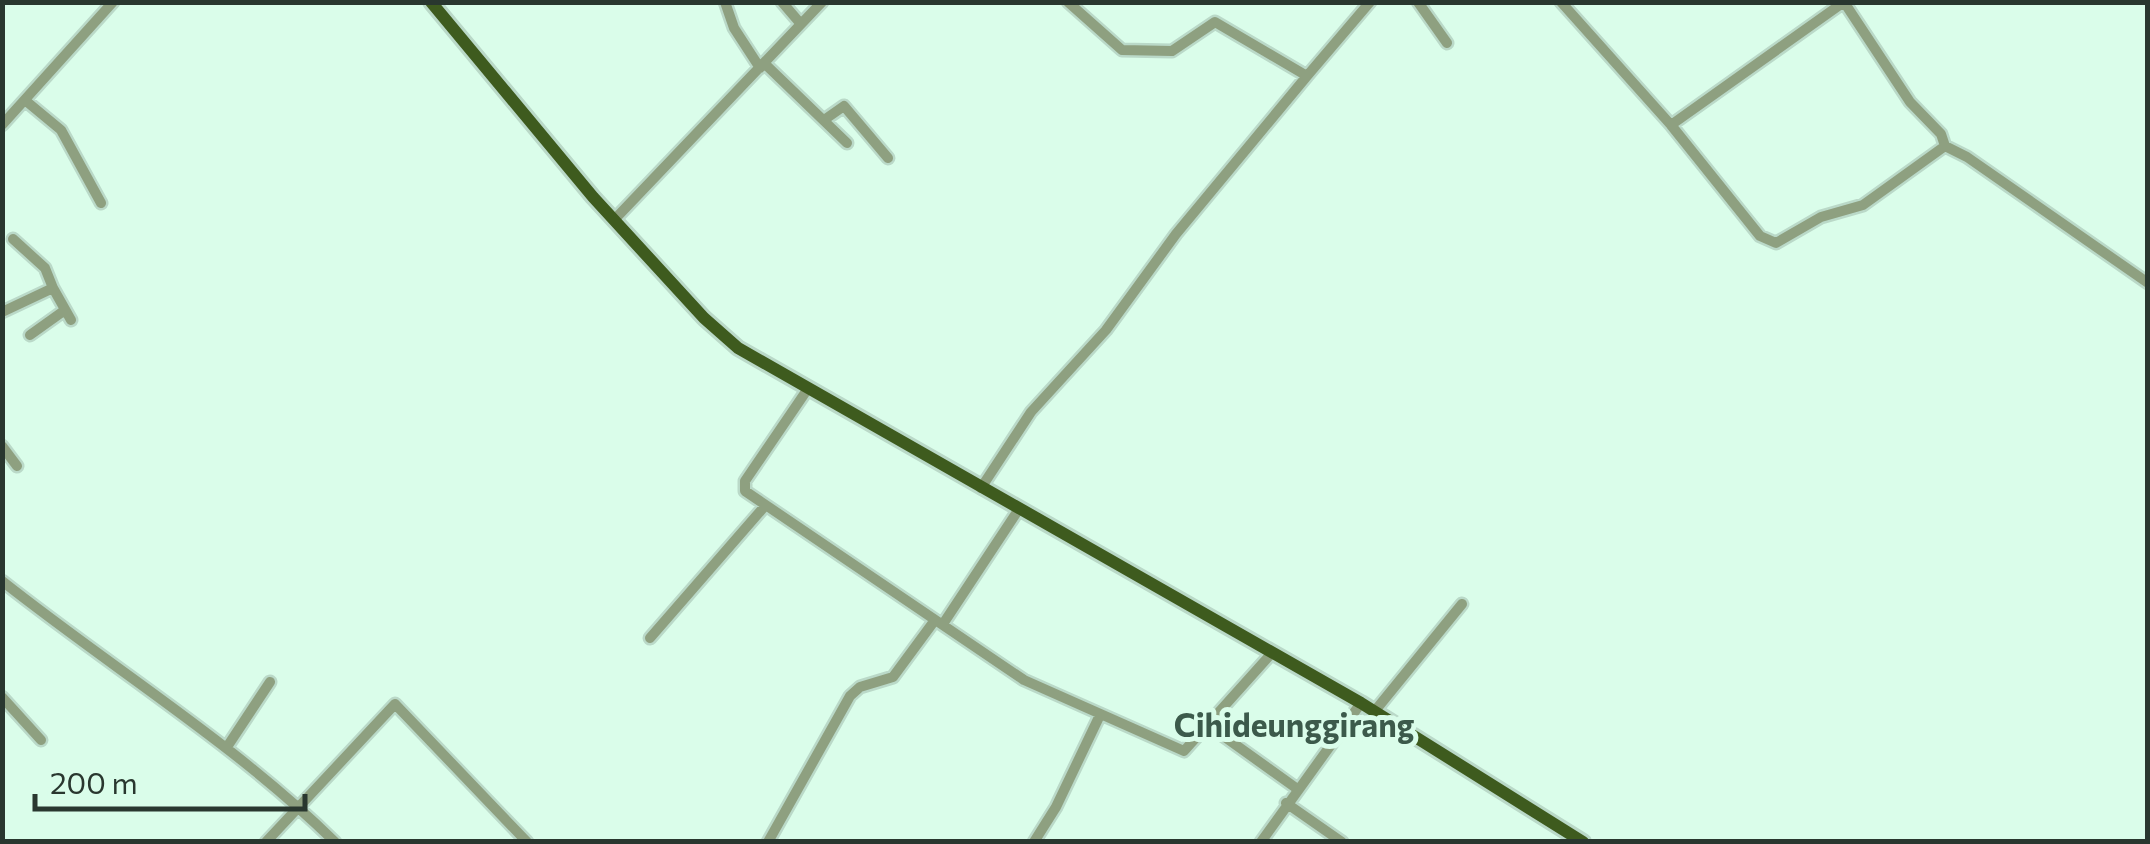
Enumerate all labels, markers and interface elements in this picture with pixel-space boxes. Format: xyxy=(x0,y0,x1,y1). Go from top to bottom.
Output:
district label: Cihideunggirang xyxy=(1174,704,1415,744)
scale bar xyxy=(35,749,305,811)
text: 200 m xyxy=(50,763,138,800)

